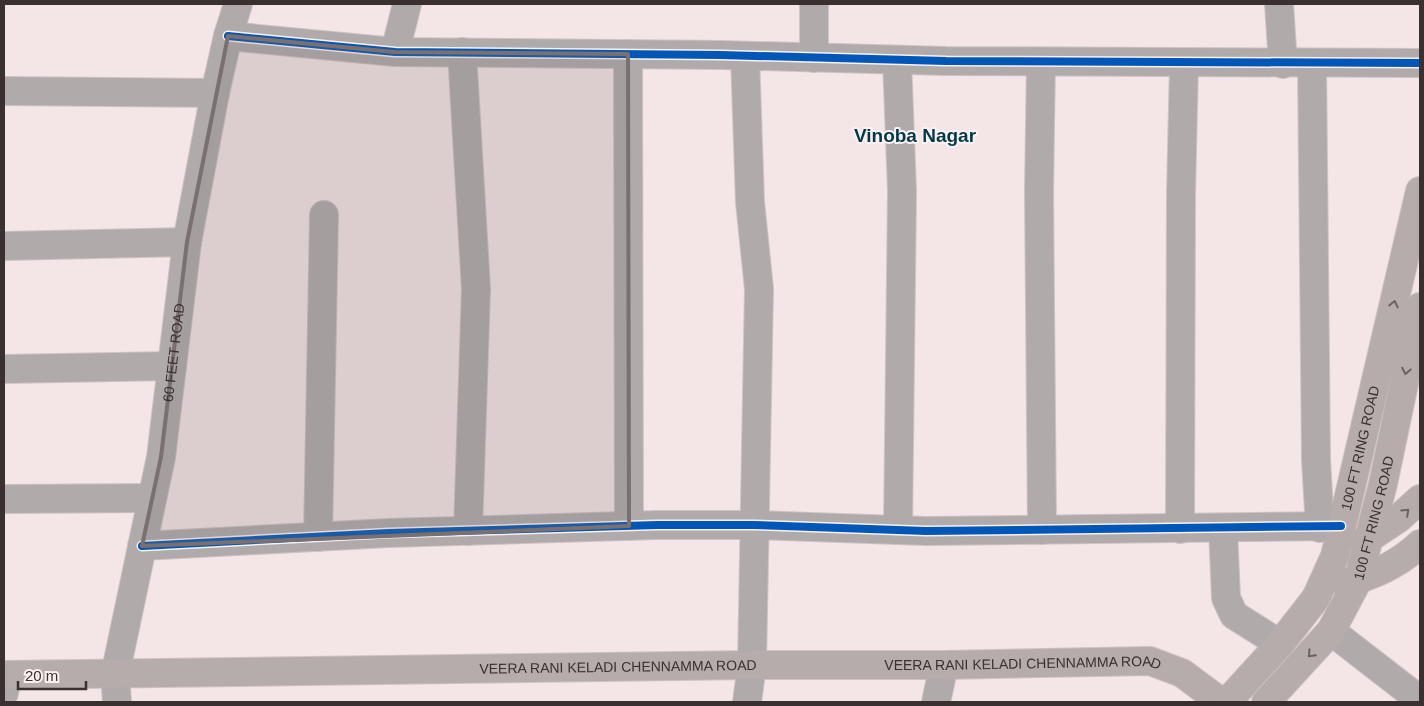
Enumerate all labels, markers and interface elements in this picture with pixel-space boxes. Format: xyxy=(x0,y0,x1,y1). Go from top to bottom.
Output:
district label: Vinoba Nagar xyxy=(854,125,977,146)
one-way arrow xyxy=(1388,299,1399,308)
street label: 60 FEET ROAD xyxy=(160,302,188,403)
one-way arrow xyxy=(1402,367,1412,376)
street label: 100 FT RING ROAD xyxy=(1338,384,1382,512)
street label: 100 FT RING ROAD xyxy=(1350,454,1397,582)
one-way arrow xyxy=(1400,509,1409,518)
one-way arrow xyxy=(1308,648,1317,657)
street label: VEERA RANI KELADI CHENNAMMA ROAD xyxy=(884,653,1164,673)
street label: VEERA RANI KELADI CHENNAMMA ROAD xyxy=(479,657,757,677)
scale bar xyxy=(18,658,85,690)
text: 20 m xyxy=(25,667,58,684)

